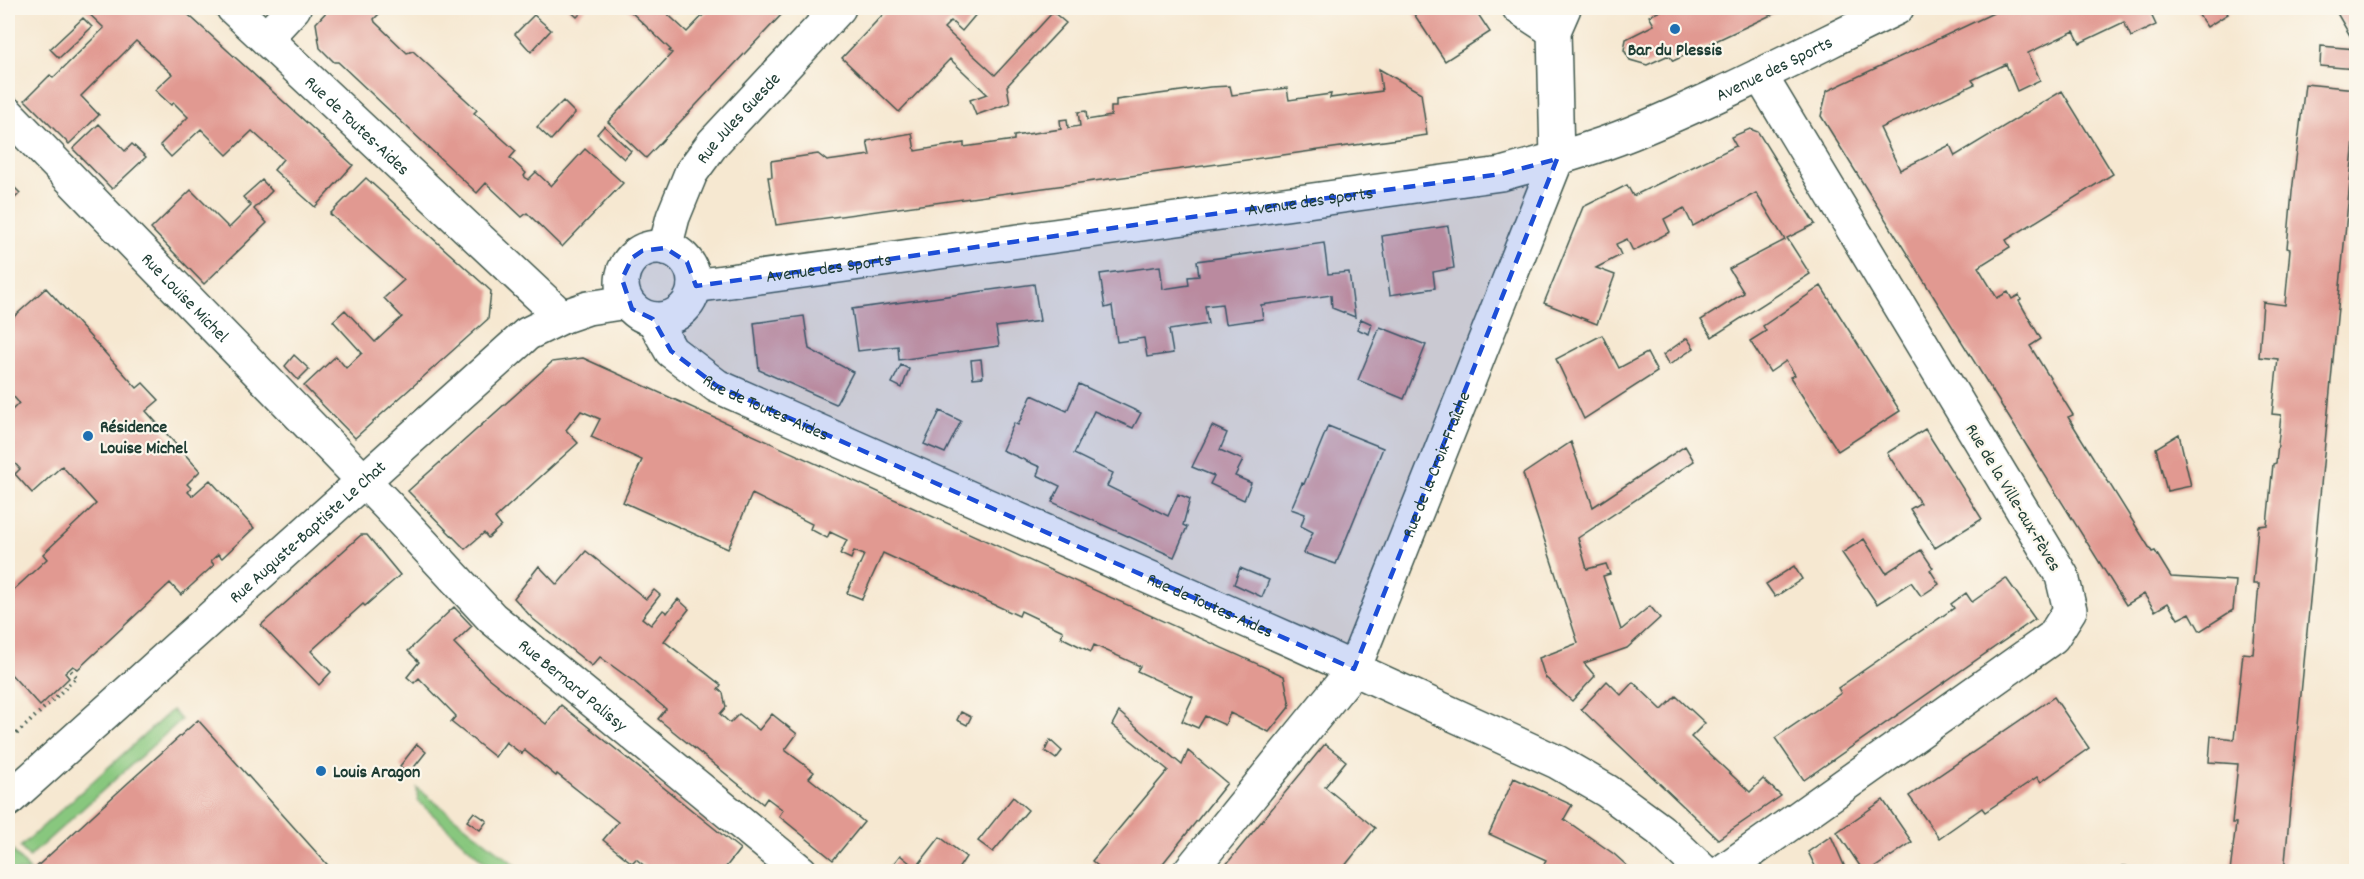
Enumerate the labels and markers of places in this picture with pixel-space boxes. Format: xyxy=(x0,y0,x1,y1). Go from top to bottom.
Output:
marker: Bar du Plessis xyxy=(1668,22,1682,36)
place label: Bar du Plessis xyxy=(1628,39,1723,64)
place label: Résidence Louise Michel xyxy=(100,416,188,462)
marker: Résidence Louise Michel xyxy=(81,429,95,443)
place label: Louis Aragon xyxy=(333,761,420,786)
marker: Louis Aragon xyxy=(314,764,328,778)

